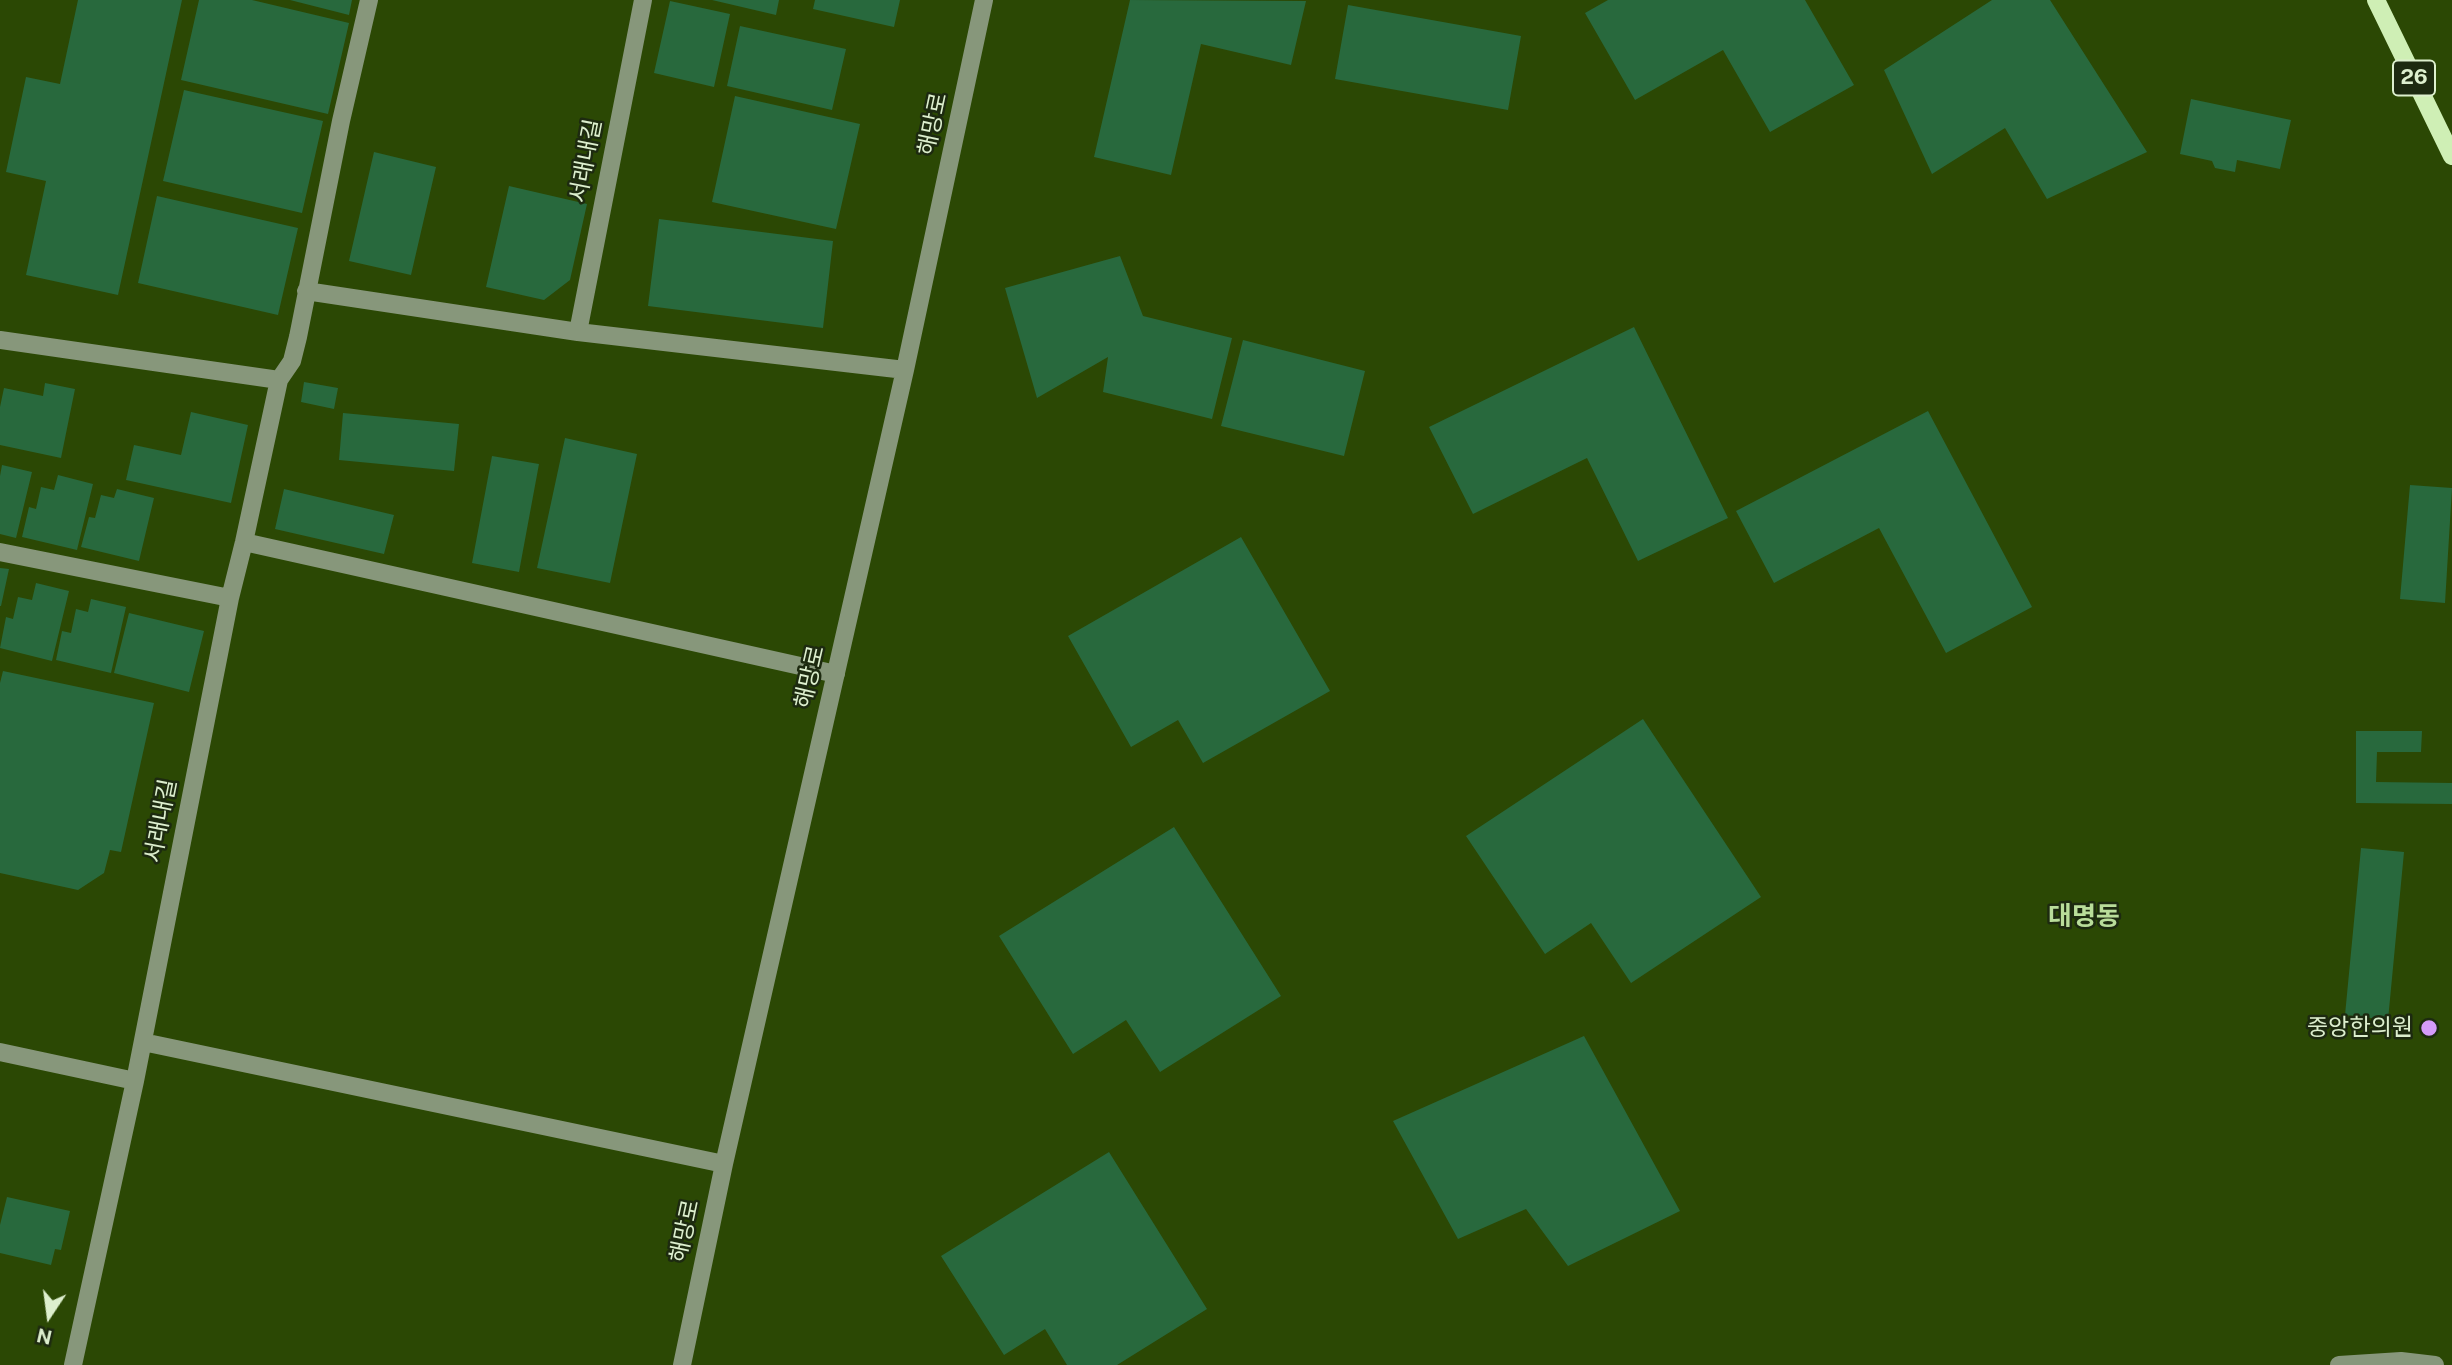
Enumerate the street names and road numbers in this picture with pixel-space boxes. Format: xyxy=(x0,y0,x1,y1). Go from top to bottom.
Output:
road number: 26 xyxy=(2393,60,2435,96)
street label: 해망로 xyxy=(913,90,953,158)
street label: 서래내길 xyxy=(564,117,608,205)
street label: 해망로 xyxy=(789,643,831,711)
street label: 서래내길 xyxy=(139,777,183,865)
street label: 해망로 xyxy=(665,1197,705,1265)

